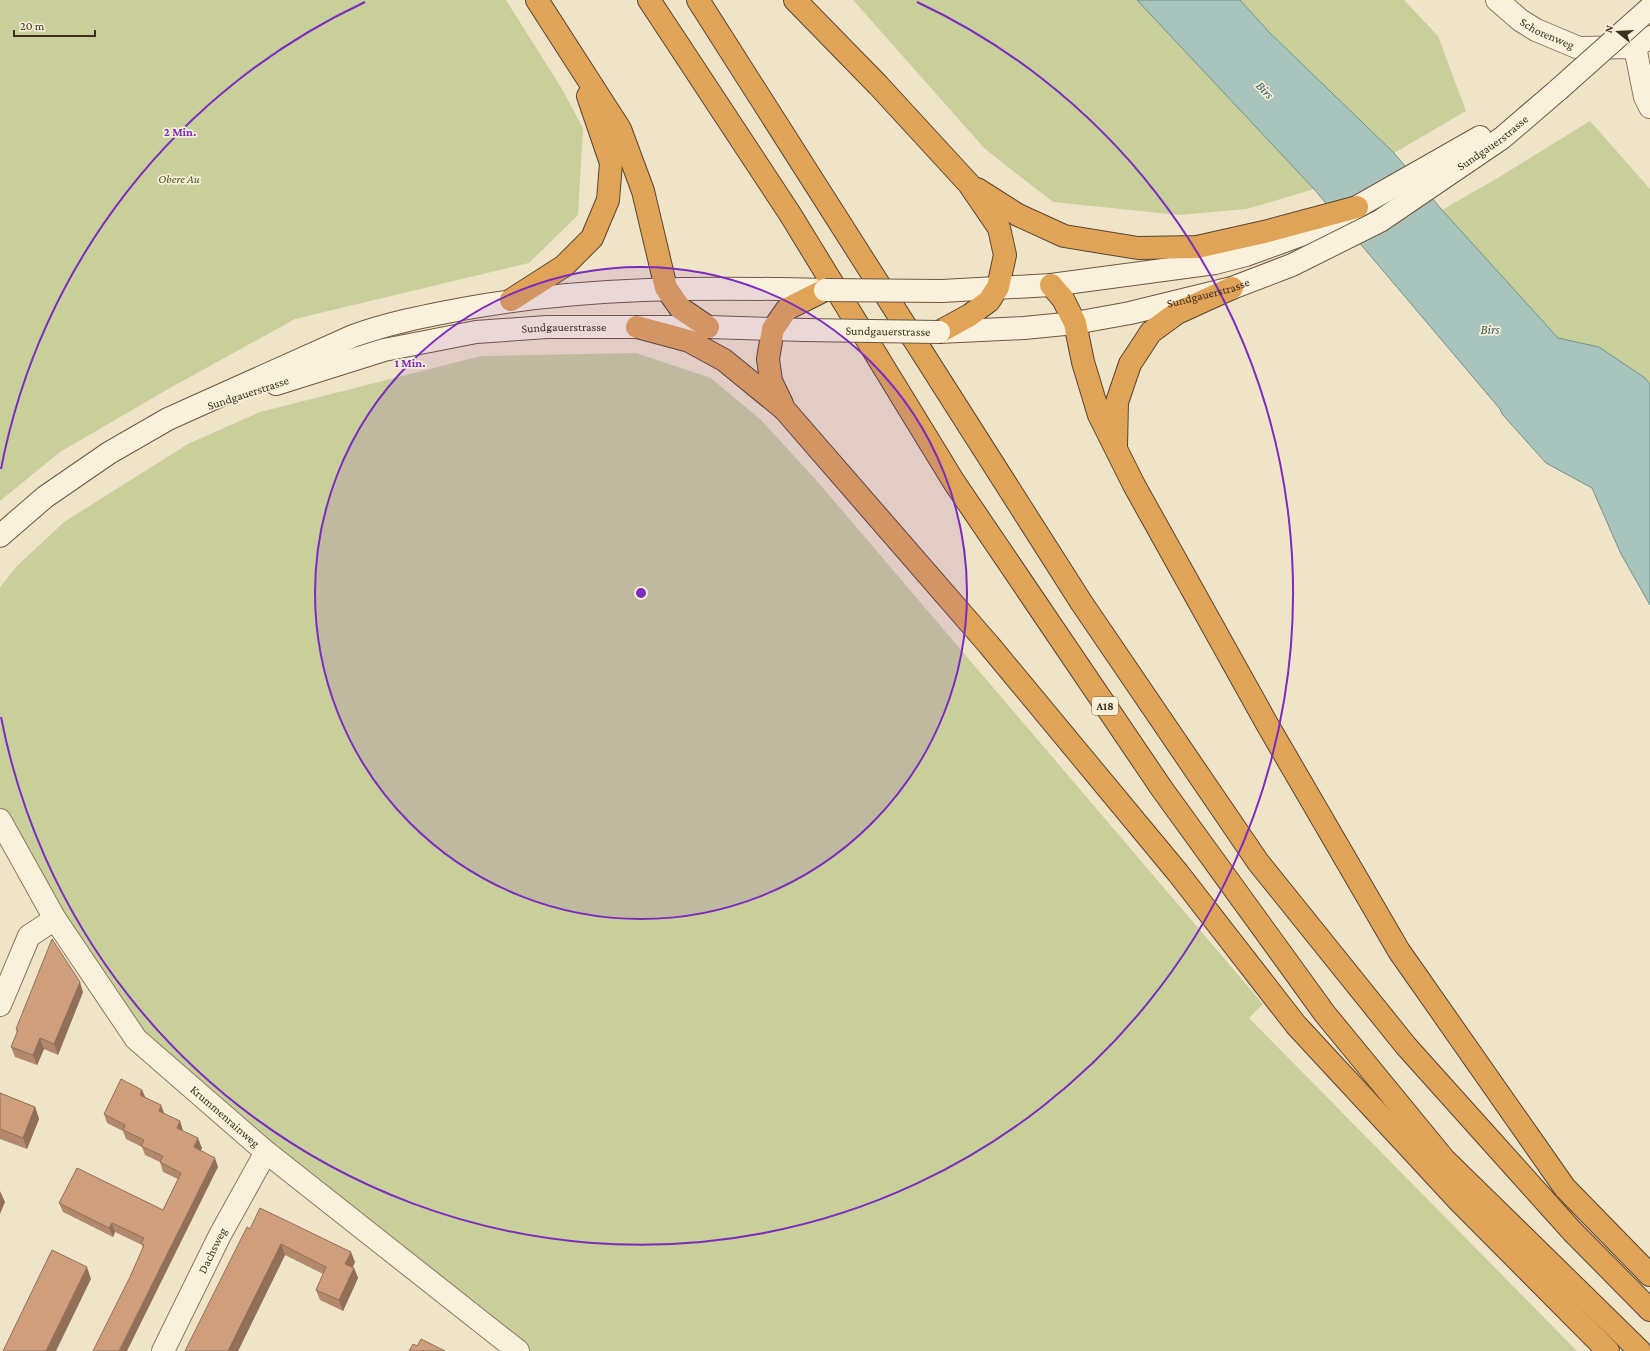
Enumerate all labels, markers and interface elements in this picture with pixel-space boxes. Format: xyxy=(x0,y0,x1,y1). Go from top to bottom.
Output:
scale bar xyxy=(14,12,95,38)
north arrow xyxy=(1598,12,1638,52)
street label: Schorenweg xyxy=(1517,15,1577,52)
text: 20 m xyxy=(20,19,45,33)
text: N xyxy=(1602,23,1616,34)
water label: Birs xyxy=(1253,78,1277,102)
street label: Sundgauerstrasse xyxy=(1454,112,1531,174)
text: 2 Min. xyxy=(164,125,196,139)
park label: Obere Au xyxy=(158,172,200,186)
street label: Sundgauerstrasse xyxy=(1166,275,1252,311)
street label: Sundgauerstrasse xyxy=(521,320,606,336)
water label: Birs xyxy=(1480,322,1500,337)
street label: Sundgauerstrasse xyxy=(845,324,931,339)
text: 1 Min. xyxy=(395,356,425,370)
street label: Sundgauerstrasse xyxy=(205,373,291,413)
centre of rings xyxy=(634,586,648,600)
road number: A18 xyxy=(1092,697,1118,715)
street label: Krummenrainweg xyxy=(187,1082,263,1151)
street label: Dachsweg xyxy=(195,1225,230,1276)

